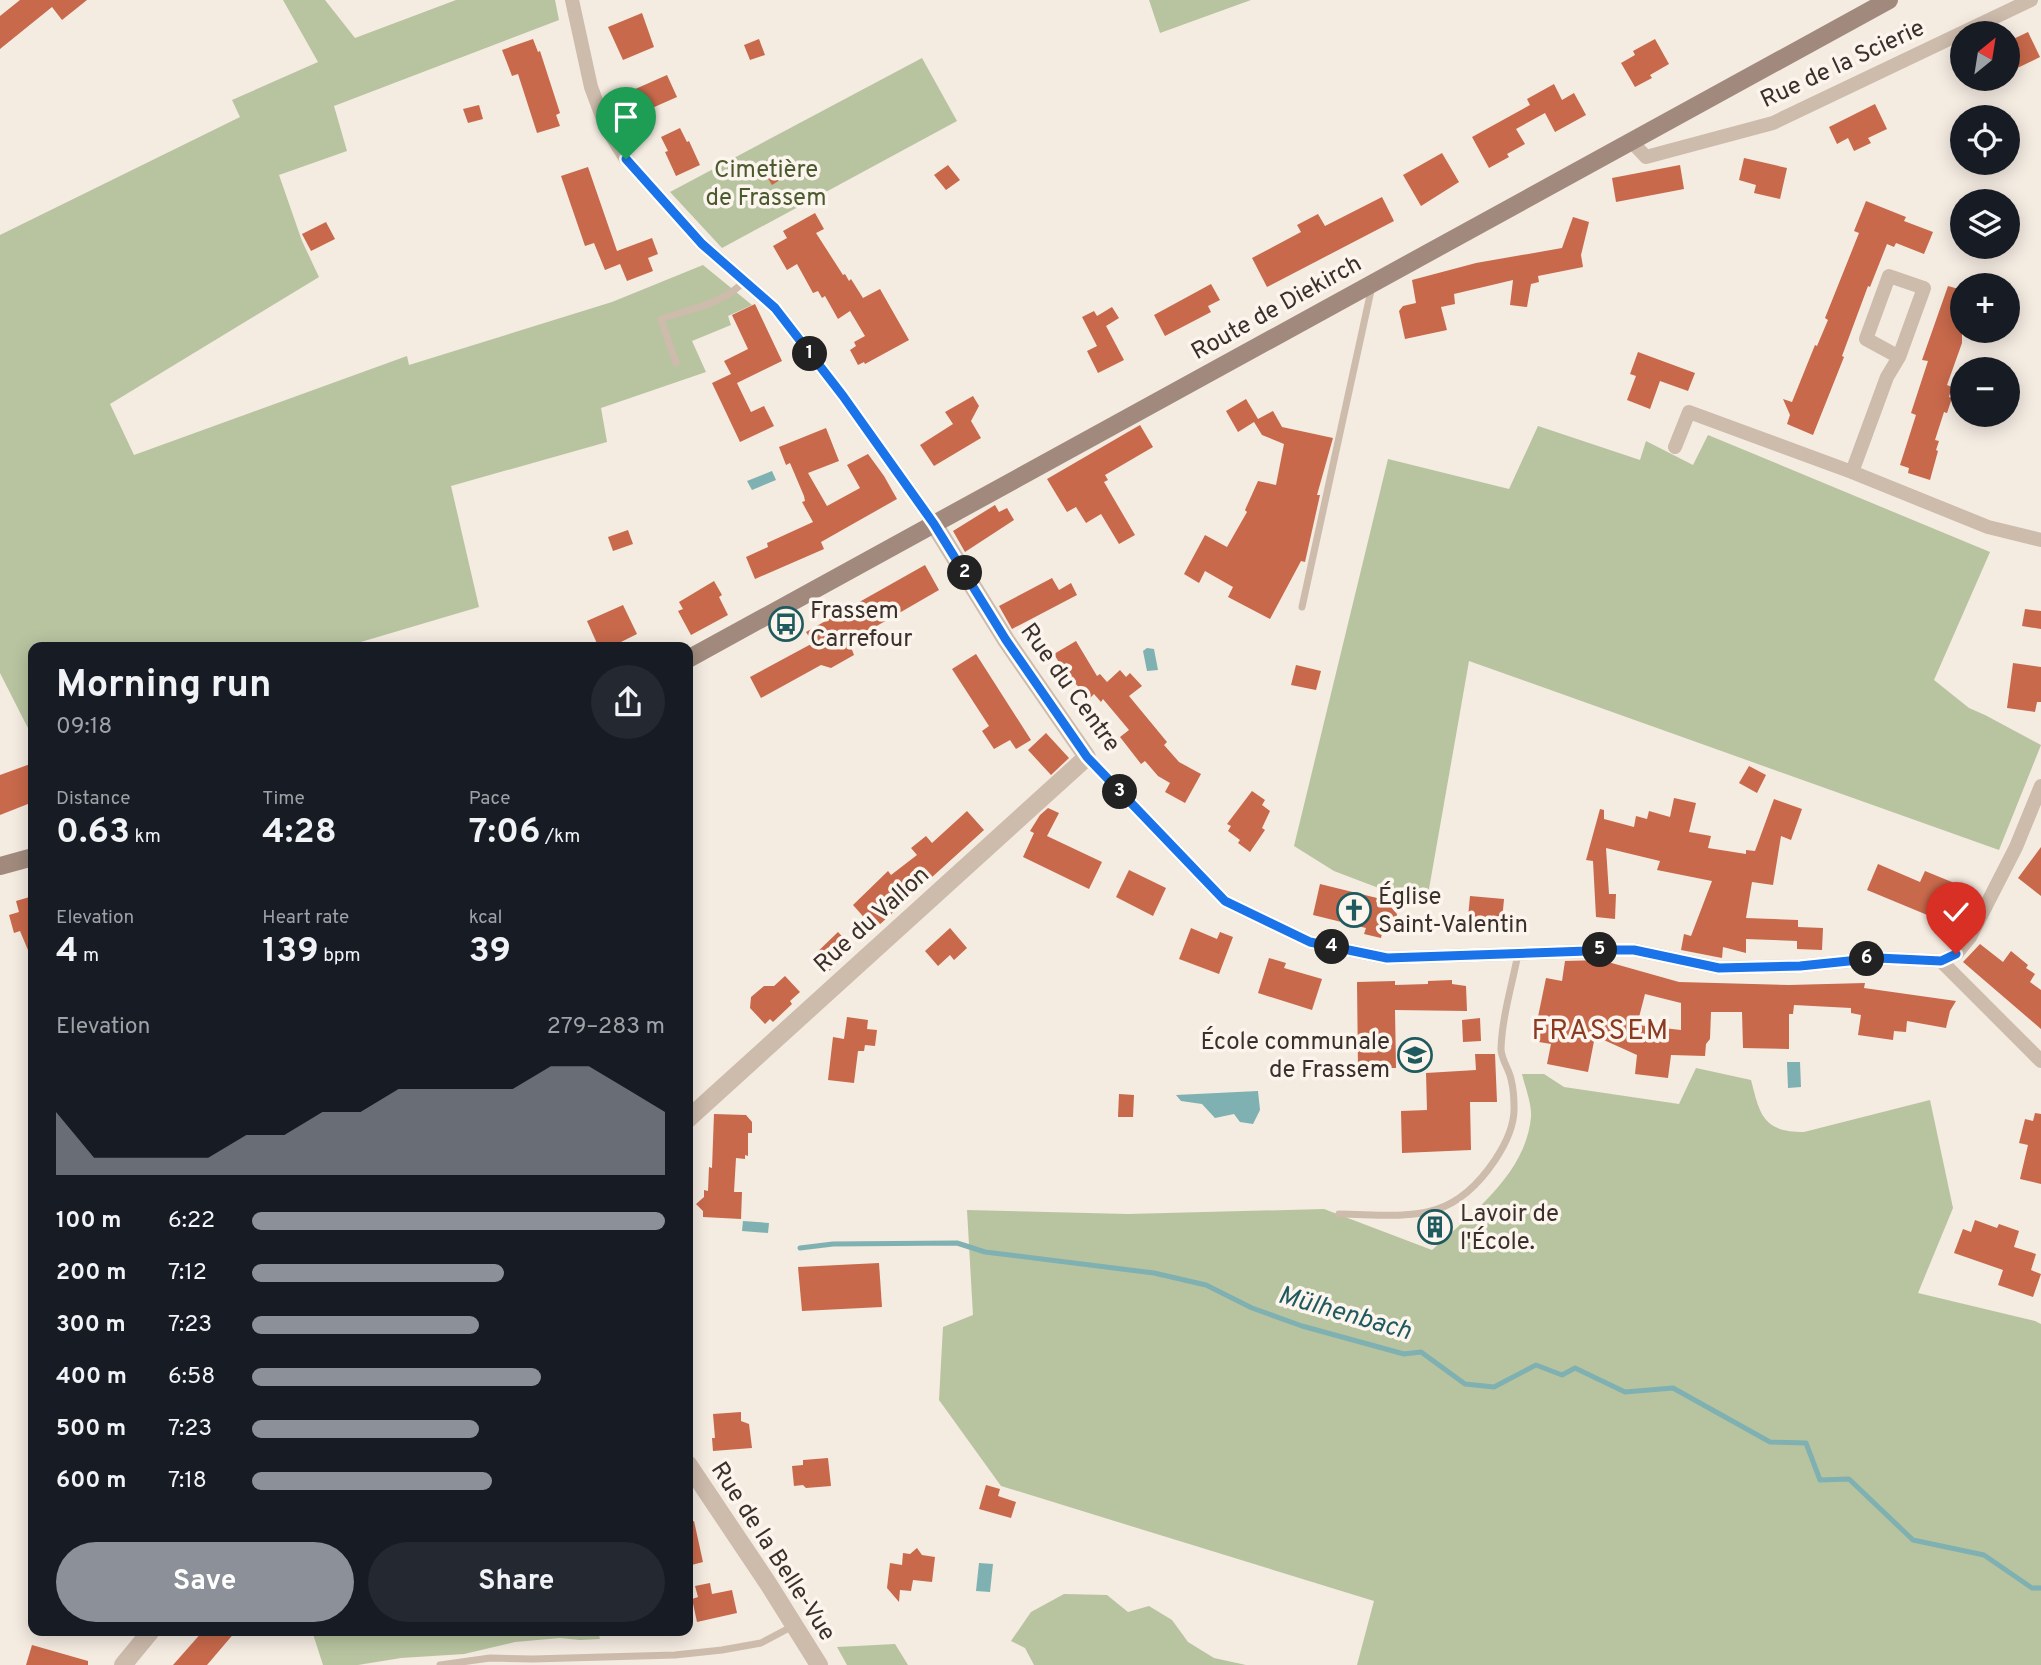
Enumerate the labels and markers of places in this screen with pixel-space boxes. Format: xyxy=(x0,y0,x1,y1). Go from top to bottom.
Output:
pin xyxy=(596,87,656,159)
pin: 1 xyxy=(792,336,828,372)
pin: 2 xyxy=(948,556,982,590)
place label: Frassem Carrefour xyxy=(810,597,913,655)
bus stop icon: Frassem Carrefour xyxy=(767,605,805,643)
pin: 3 xyxy=(1102,774,1138,810)
place label: Église Saint-Valentin xyxy=(1378,881,1528,941)
pin xyxy=(1926,882,1986,954)
church icon: Église Saint-Valentin xyxy=(1335,891,1373,929)
pin: 4 xyxy=(1314,930,1350,964)
pin: 5 xyxy=(1582,932,1618,968)
pin: 6 xyxy=(1850,942,1884,976)
place label: École communale de Frassem xyxy=(1200,1026,1390,1086)
school or university icon: École communale de Frassem xyxy=(1396,1036,1434,1074)
place label: Lavoir de l'École. xyxy=(1460,1200,1559,1258)
building icon: Lavoir de l'École. xyxy=(1416,1208,1454,1246)

